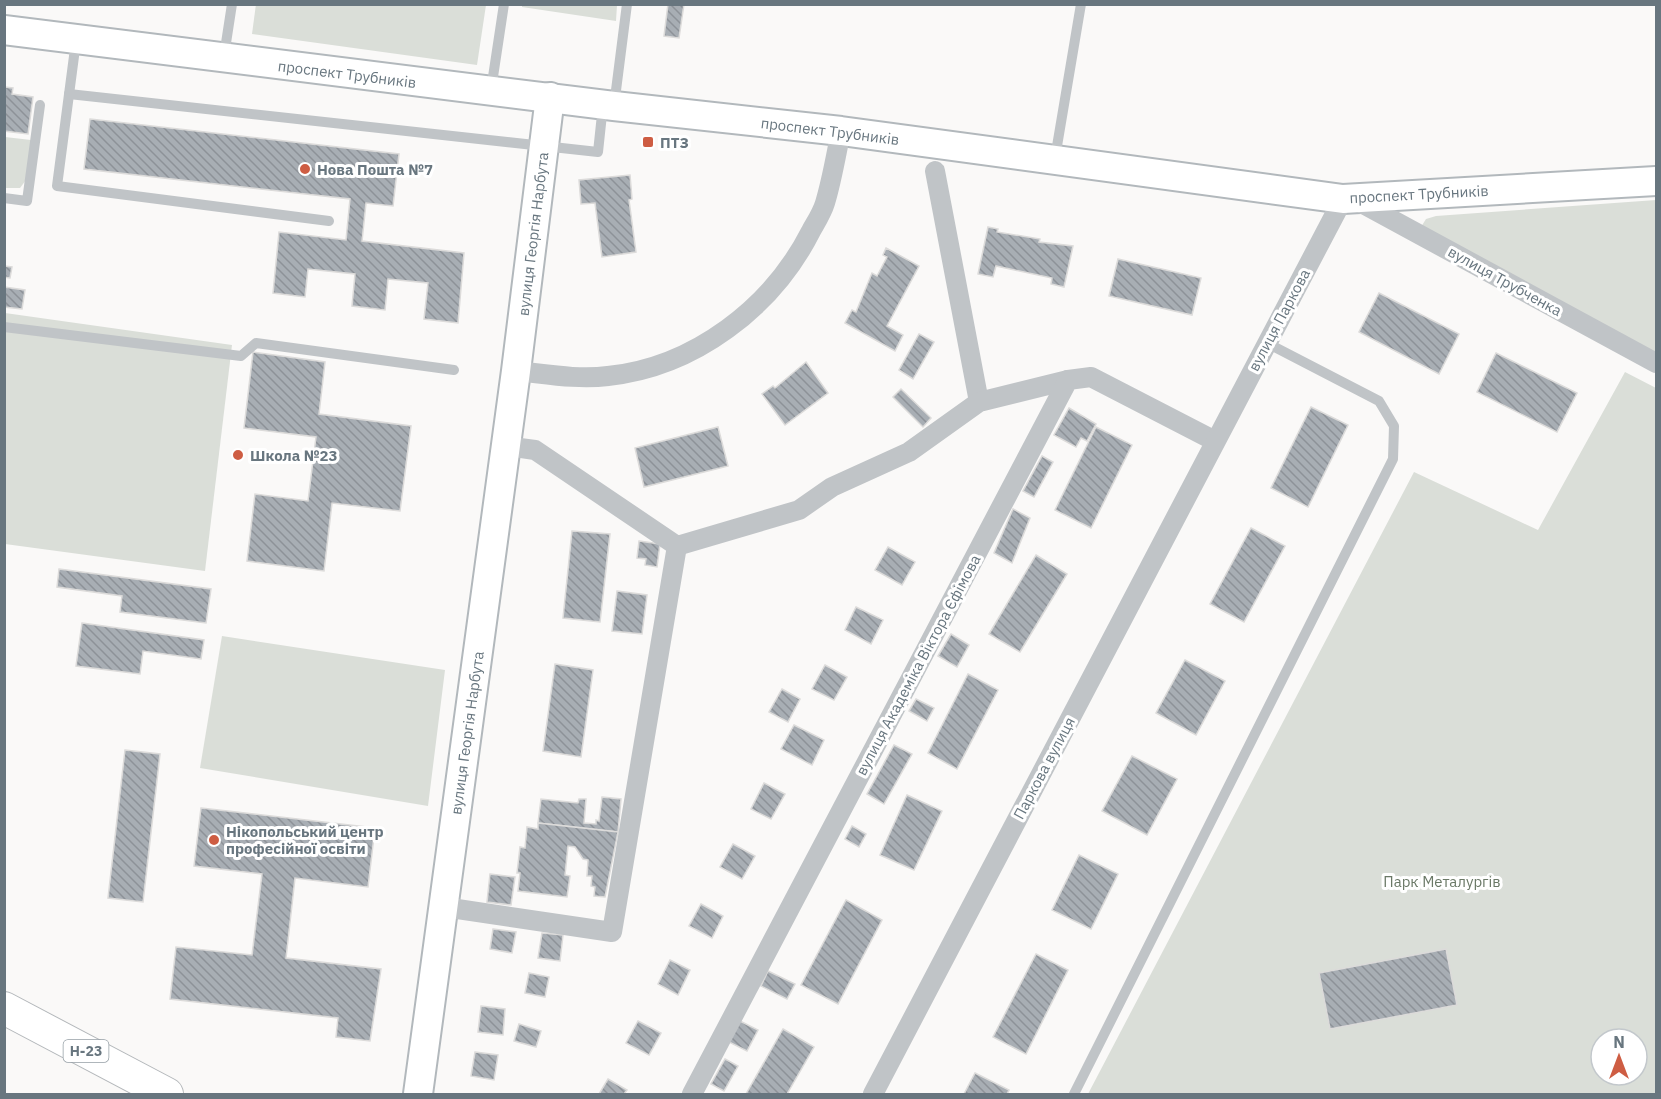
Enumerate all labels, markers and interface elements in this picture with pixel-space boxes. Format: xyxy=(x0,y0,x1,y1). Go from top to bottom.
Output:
street label: проспект Трубників xyxy=(277,56,417,92)
street label: проспект Трубників xyxy=(760,113,900,149)
place label: ПТЗ xyxy=(660,133,689,152)
marker: ПТЗ xyxy=(641,135,655,149)
street label: вулиця Георгія Нарбута xyxy=(514,151,552,317)
place label: Нова Пошта №7 xyxy=(317,160,433,179)
marker: Нова Пошта №7 xyxy=(298,162,312,176)
street label: проспект Трубників xyxy=(1349,181,1489,207)
street label: вулиця Трубченка xyxy=(1445,242,1565,320)
street label: вулиця Паркова xyxy=(1244,266,1314,374)
place label: Школа №23 xyxy=(250,446,338,465)
marker: Школа №23 xyxy=(231,448,245,462)
street label: вулиця Академіка Віктора Єфімова xyxy=(852,551,984,779)
street label: вулиця Георгія Нарбута xyxy=(446,650,488,816)
street label: Паркова вулиця xyxy=(1009,714,1079,822)
place label: Нікопольський центр професійної освіти xyxy=(226,822,384,858)
marker: Нікопольський центр професійної освіти xyxy=(207,833,221,847)
park label: Парк Металургів xyxy=(1383,872,1501,891)
north arrow xyxy=(1589,1027,1649,1087)
text: N xyxy=(1613,1032,1625,1052)
road number: Н-23 xyxy=(64,1040,109,1062)

